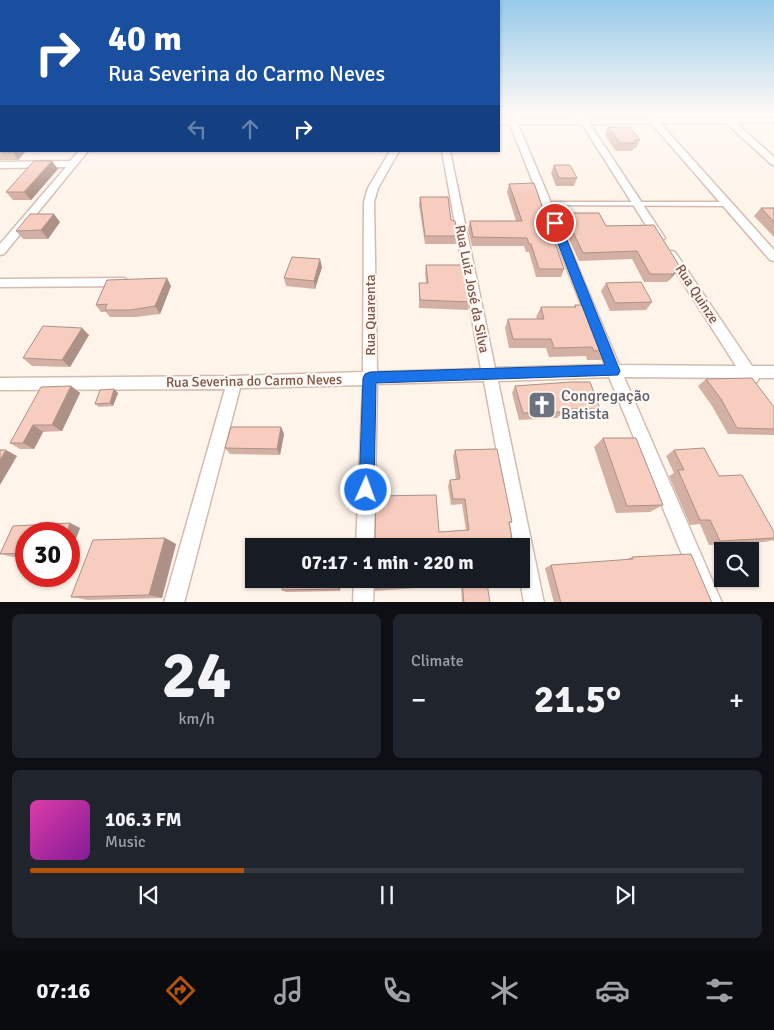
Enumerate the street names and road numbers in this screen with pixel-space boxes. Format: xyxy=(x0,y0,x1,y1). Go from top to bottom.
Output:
street label: Rua Luiz José da Silva xyxy=(451,224,493,354)
street label: Rua Quinze xyxy=(672,261,722,327)
street label: Rua Quarenta xyxy=(362,274,379,356)
street label: Rua Severina do Carmo Neves xyxy=(166,371,342,391)

